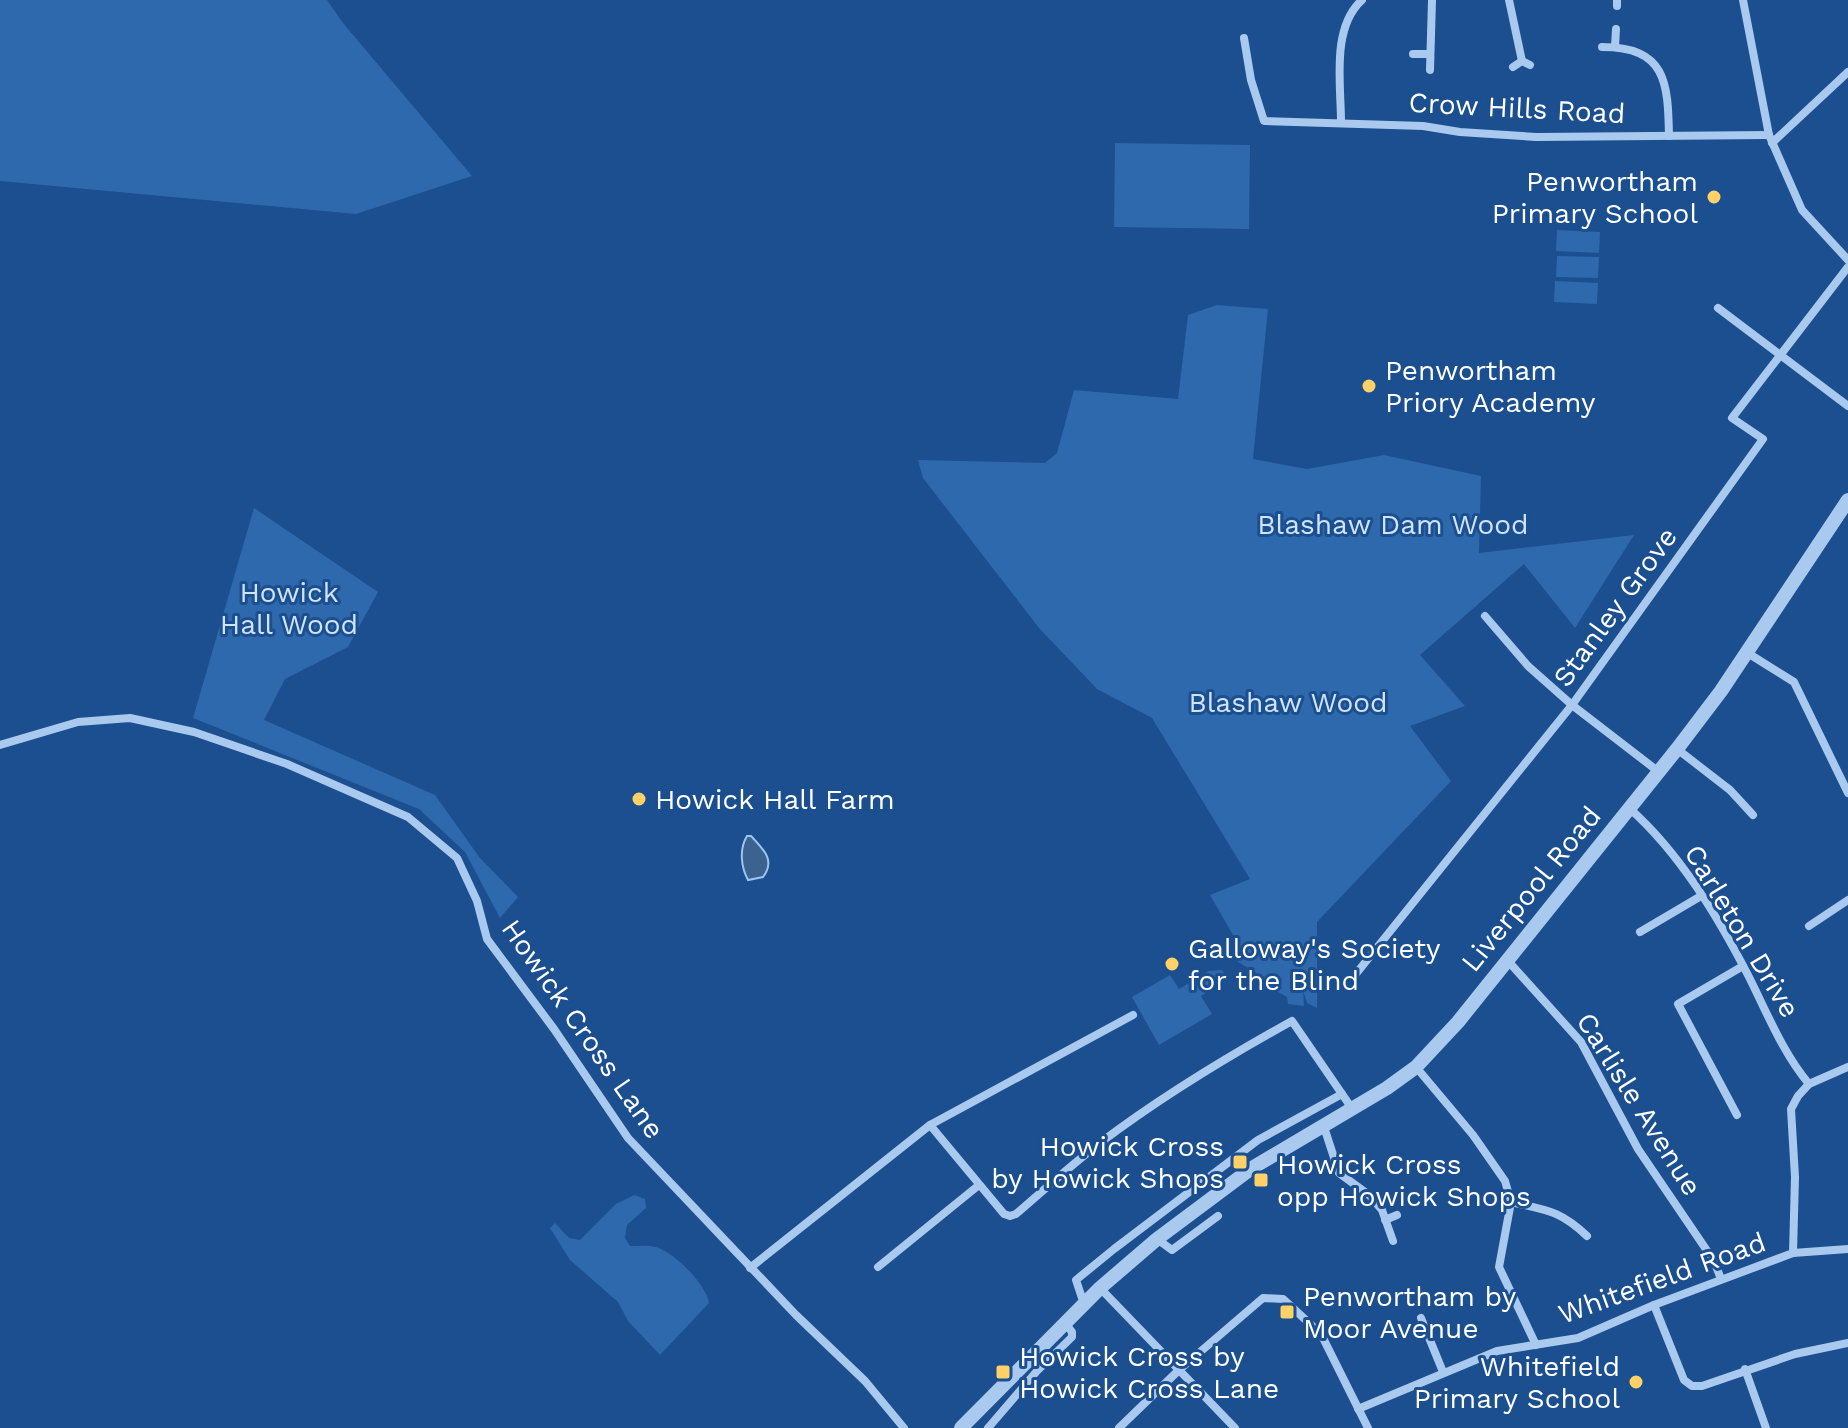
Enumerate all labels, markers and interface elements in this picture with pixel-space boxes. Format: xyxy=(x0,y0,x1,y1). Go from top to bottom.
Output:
street label: Crow Hills Road xyxy=(1408,86,1626,130)
place label: Penwortham Primary School xyxy=(1492,165,1698,230)
marker: Penwortham Primary School xyxy=(1705,188,1723,206)
place label: Penwortham Priory Academy xyxy=(1385,354,1596,419)
marker: Penwortham Priory Academy xyxy=(1360,377,1378,395)
park label: Blashaw Dam Wood xyxy=(1257,508,1529,541)
street label: Stanley Grove xyxy=(1546,521,1684,693)
park label: Howick Hall Wood xyxy=(220,576,358,641)
park label: Blashaw Wood xyxy=(1188,686,1388,719)
place label: Howick Hall Farm xyxy=(655,783,895,816)
marker: Howick Hall Farm xyxy=(630,790,648,808)
street label: Liverpool Road xyxy=(1454,800,1608,978)
street label: Carleton Drive xyxy=(1677,839,1807,1023)
street label: Howick Cross Lane xyxy=(495,913,671,1145)
place label: Galloway's Society for the Blind xyxy=(1188,932,1441,997)
marker: Galloway's Society for the Blind xyxy=(1163,955,1181,973)
street label: Carlisle Avenue xyxy=(1570,1006,1708,1202)
place label: Howick Cross by Howick Shops xyxy=(991,1130,1224,1195)
place label: Howick Cross opp Howick Shops xyxy=(1277,1148,1531,1213)
marker: Howick Cross by Howick Shops xyxy=(1231,1153,1249,1171)
marker: Howick Cross opp Howick Shops xyxy=(1252,1171,1270,1189)
street label: Whitefield Road xyxy=(1554,1225,1770,1331)
place label: Penwortham by Moor Avenue xyxy=(1303,1280,1517,1345)
marker: Penwortham by Moor Avenue xyxy=(1278,1303,1296,1321)
place label: Howick Cross by Howick Cross Lane xyxy=(1019,1340,1279,1405)
place label: Whitefield Primary School xyxy=(1414,1350,1620,1415)
marker: Howick Cross by Howick Cross Lane xyxy=(994,1363,1012,1381)
marker: Whitefield Primary School xyxy=(1627,1373,1645,1391)

